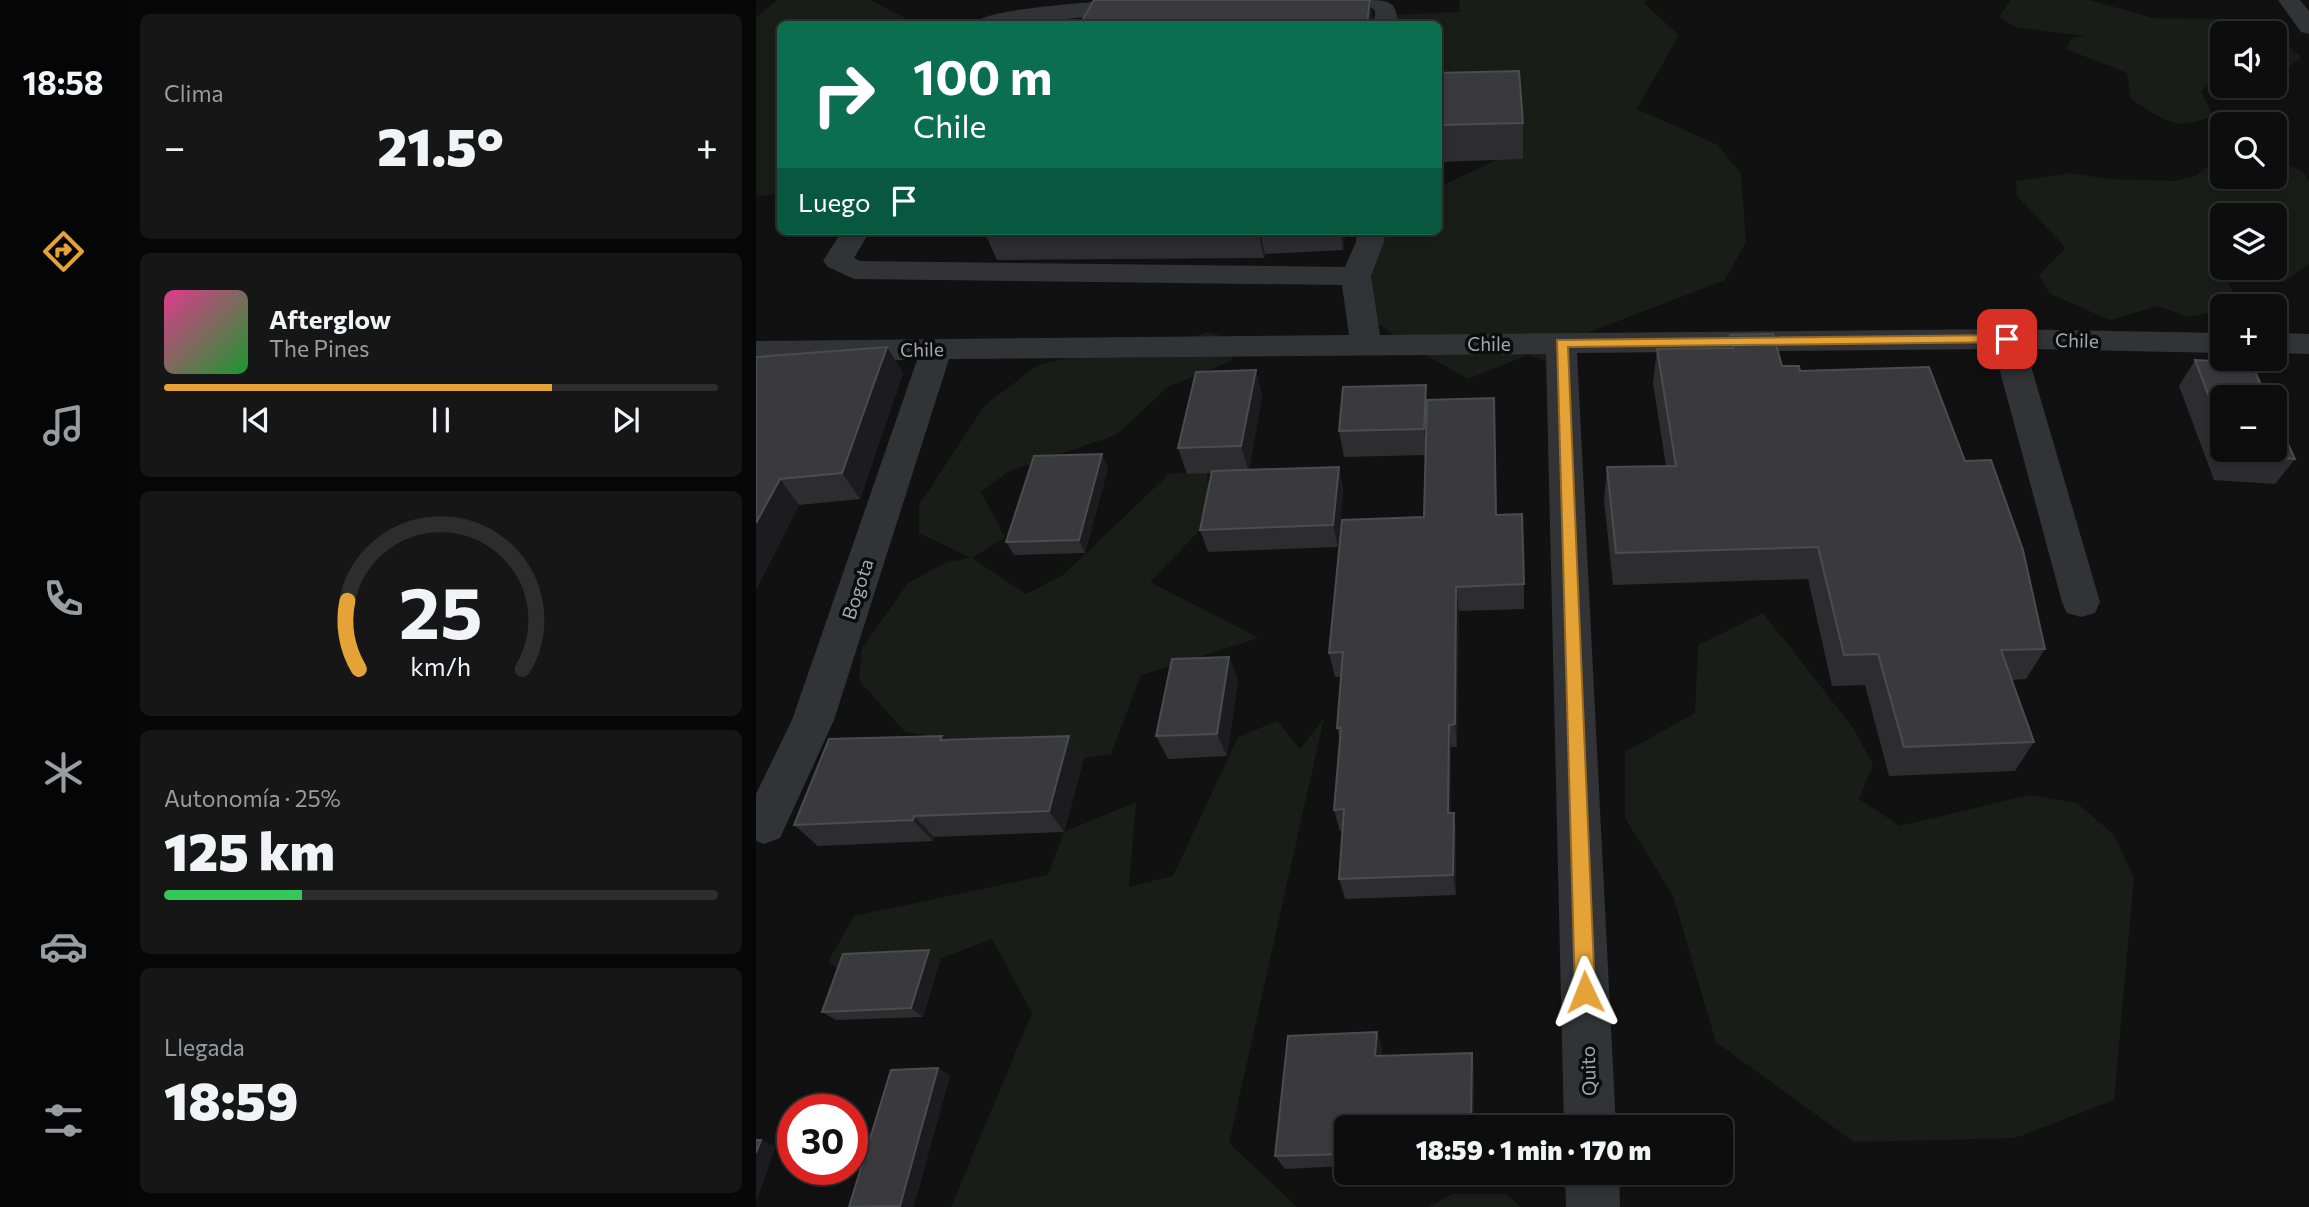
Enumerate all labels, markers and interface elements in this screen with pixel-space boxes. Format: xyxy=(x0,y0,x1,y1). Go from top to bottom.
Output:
map controls xyxy=(2210,21,2287,462)
button: sound xyxy=(2210,21,2287,98)
text: 100 m xyxy=(913,45,1052,105)
icon: right xyxy=(798,49,889,140)
text: 18:58 xyxy=(22,62,104,102)
text: Clima xyxy=(164,79,224,107)
text: Chile xyxy=(913,105,987,145)
button: search xyxy=(2210,112,2287,189)
text: 21.5° xyxy=(377,113,504,177)
text: − xyxy=(164,122,186,169)
text: + xyxy=(696,122,718,169)
icon: arrive xyxy=(885,182,923,220)
text: Luego xyxy=(798,186,871,217)
button: layers xyxy=(2210,203,2287,280)
icon: directions xyxy=(39,227,88,276)
button: + xyxy=(2210,294,2287,371)
text: Afterglow xyxy=(269,303,391,334)
pin xyxy=(1977,309,2037,369)
icon: arrive xyxy=(1988,320,2026,358)
street label: Chile xyxy=(2055,328,2099,352)
street label: Chile xyxy=(1467,332,1511,355)
text: The Pines xyxy=(269,334,370,362)
street label: Chile xyxy=(900,337,944,361)
button: − xyxy=(2210,385,2287,462)
icon: music xyxy=(39,401,88,450)
icon: previous xyxy=(237,401,275,439)
icon: pause xyxy=(422,401,460,439)
icon: next xyxy=(607,401,645,439)
street label: Bogota xyxy=(836,556,878,622)
text: 25 xyxy=(399,566,483,655)
icon: phone xyxy=(39,574,88,623)
text: km/h xyxy=(411,651,471,681)
icon: climate xyxy=(39,748,88,797)
text: Autonomía · 25% xyxy=(164,784,341,812)
text: 125 km xyxy=(164,818,335,882)
icon: car xyxy=(39,922,88,971)
position arrow xyxy=(1548,955,1622,1029)
text: Llegada xyxy=(164,1033,245,1061)
street label: Quito xyxy=(1576,1046,1600,1096)
text: 18:59 xyxy=(164,1067,298,1131)
speed limit sign: 30 xyxy=(777,1094,868,1185)
icon: filters xyxy=(39,1096,88,1145)
text: 18:59 · 1 min · 170 m xyxy=(1416,1134,1651,1165)

